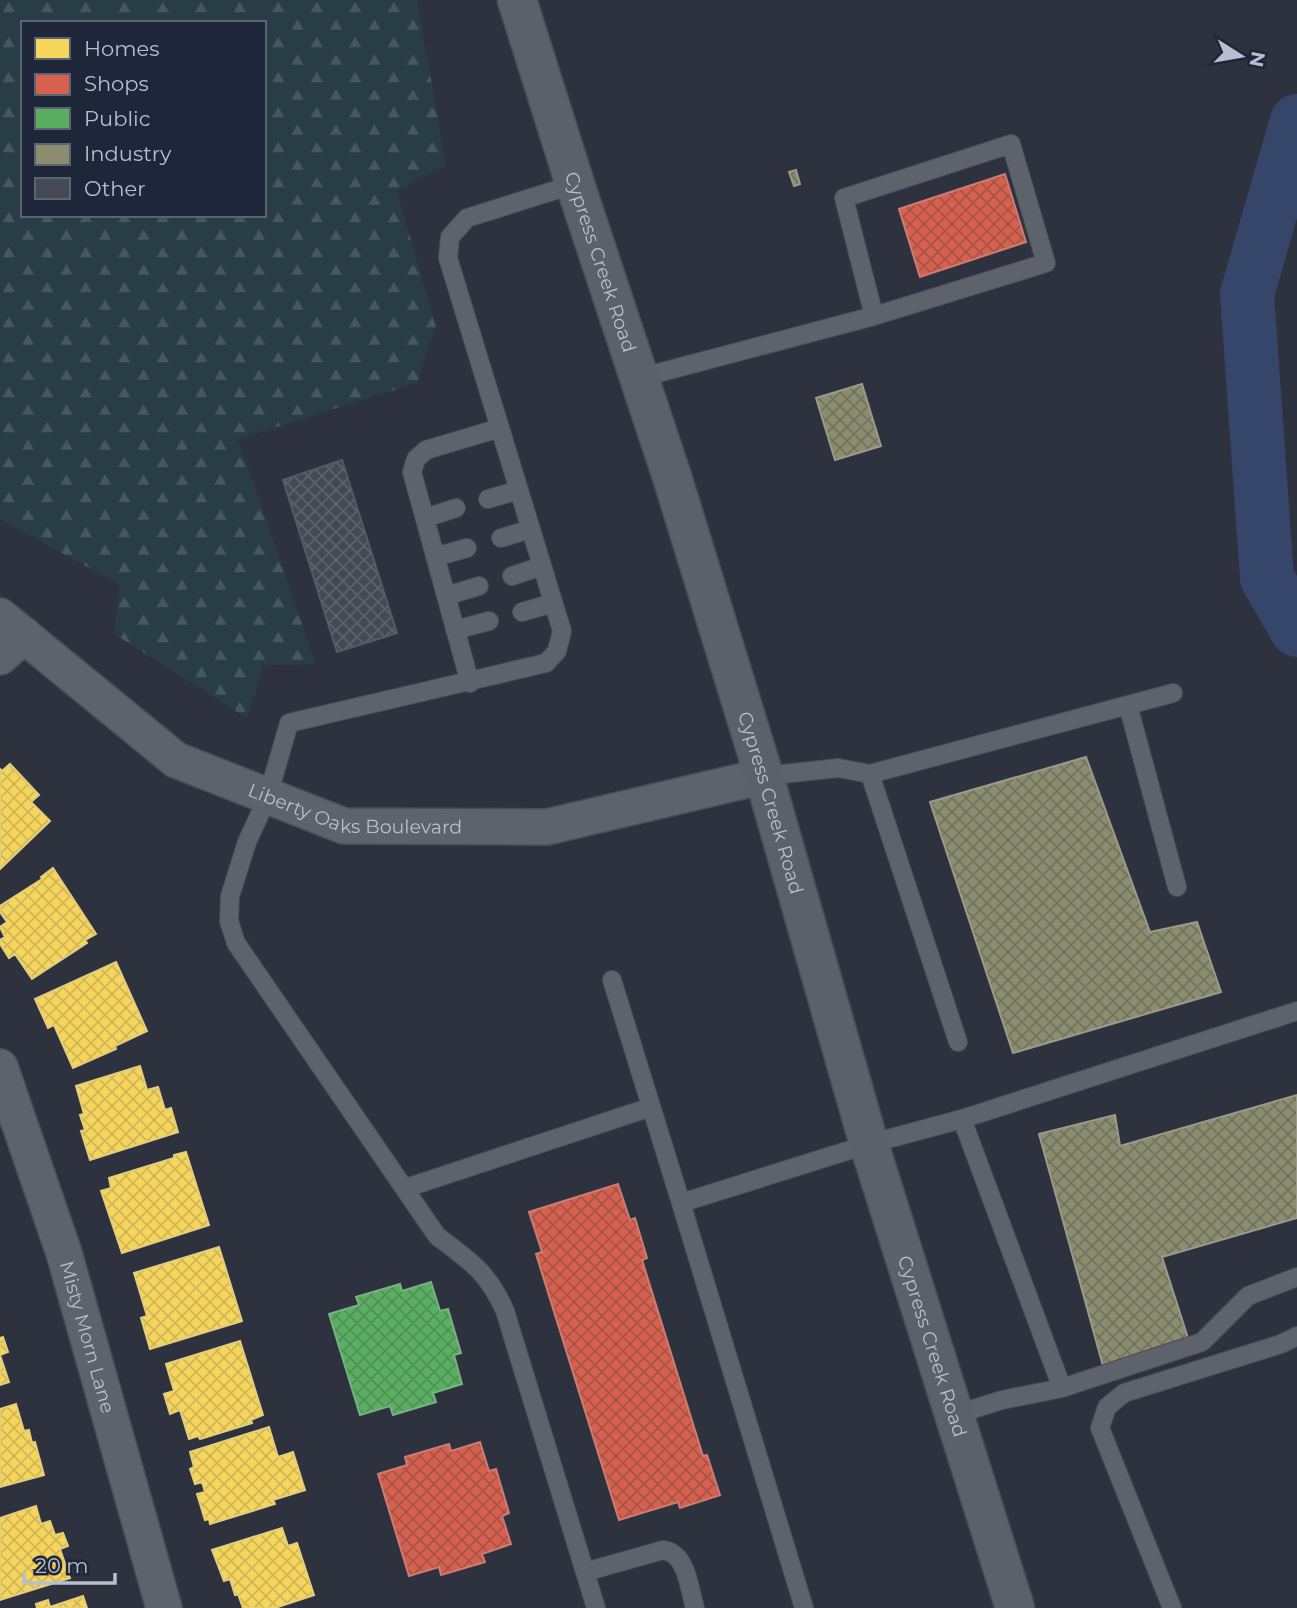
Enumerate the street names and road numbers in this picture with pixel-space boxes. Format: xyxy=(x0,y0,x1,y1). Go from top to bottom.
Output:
street label: Cypress Creek Road xyxy=(560,169,641,355)
street label: Cypress Creek Road xyxy=(733,709,808,897)
street label: Liberty Oaks Boulevard xyxy=(245,778,462,839)
street label: Cypress Creek Road xyxy=(893,1253,971,1440)
street label: Misty Morn Lane xyxy=(55,1258,120,1416)

